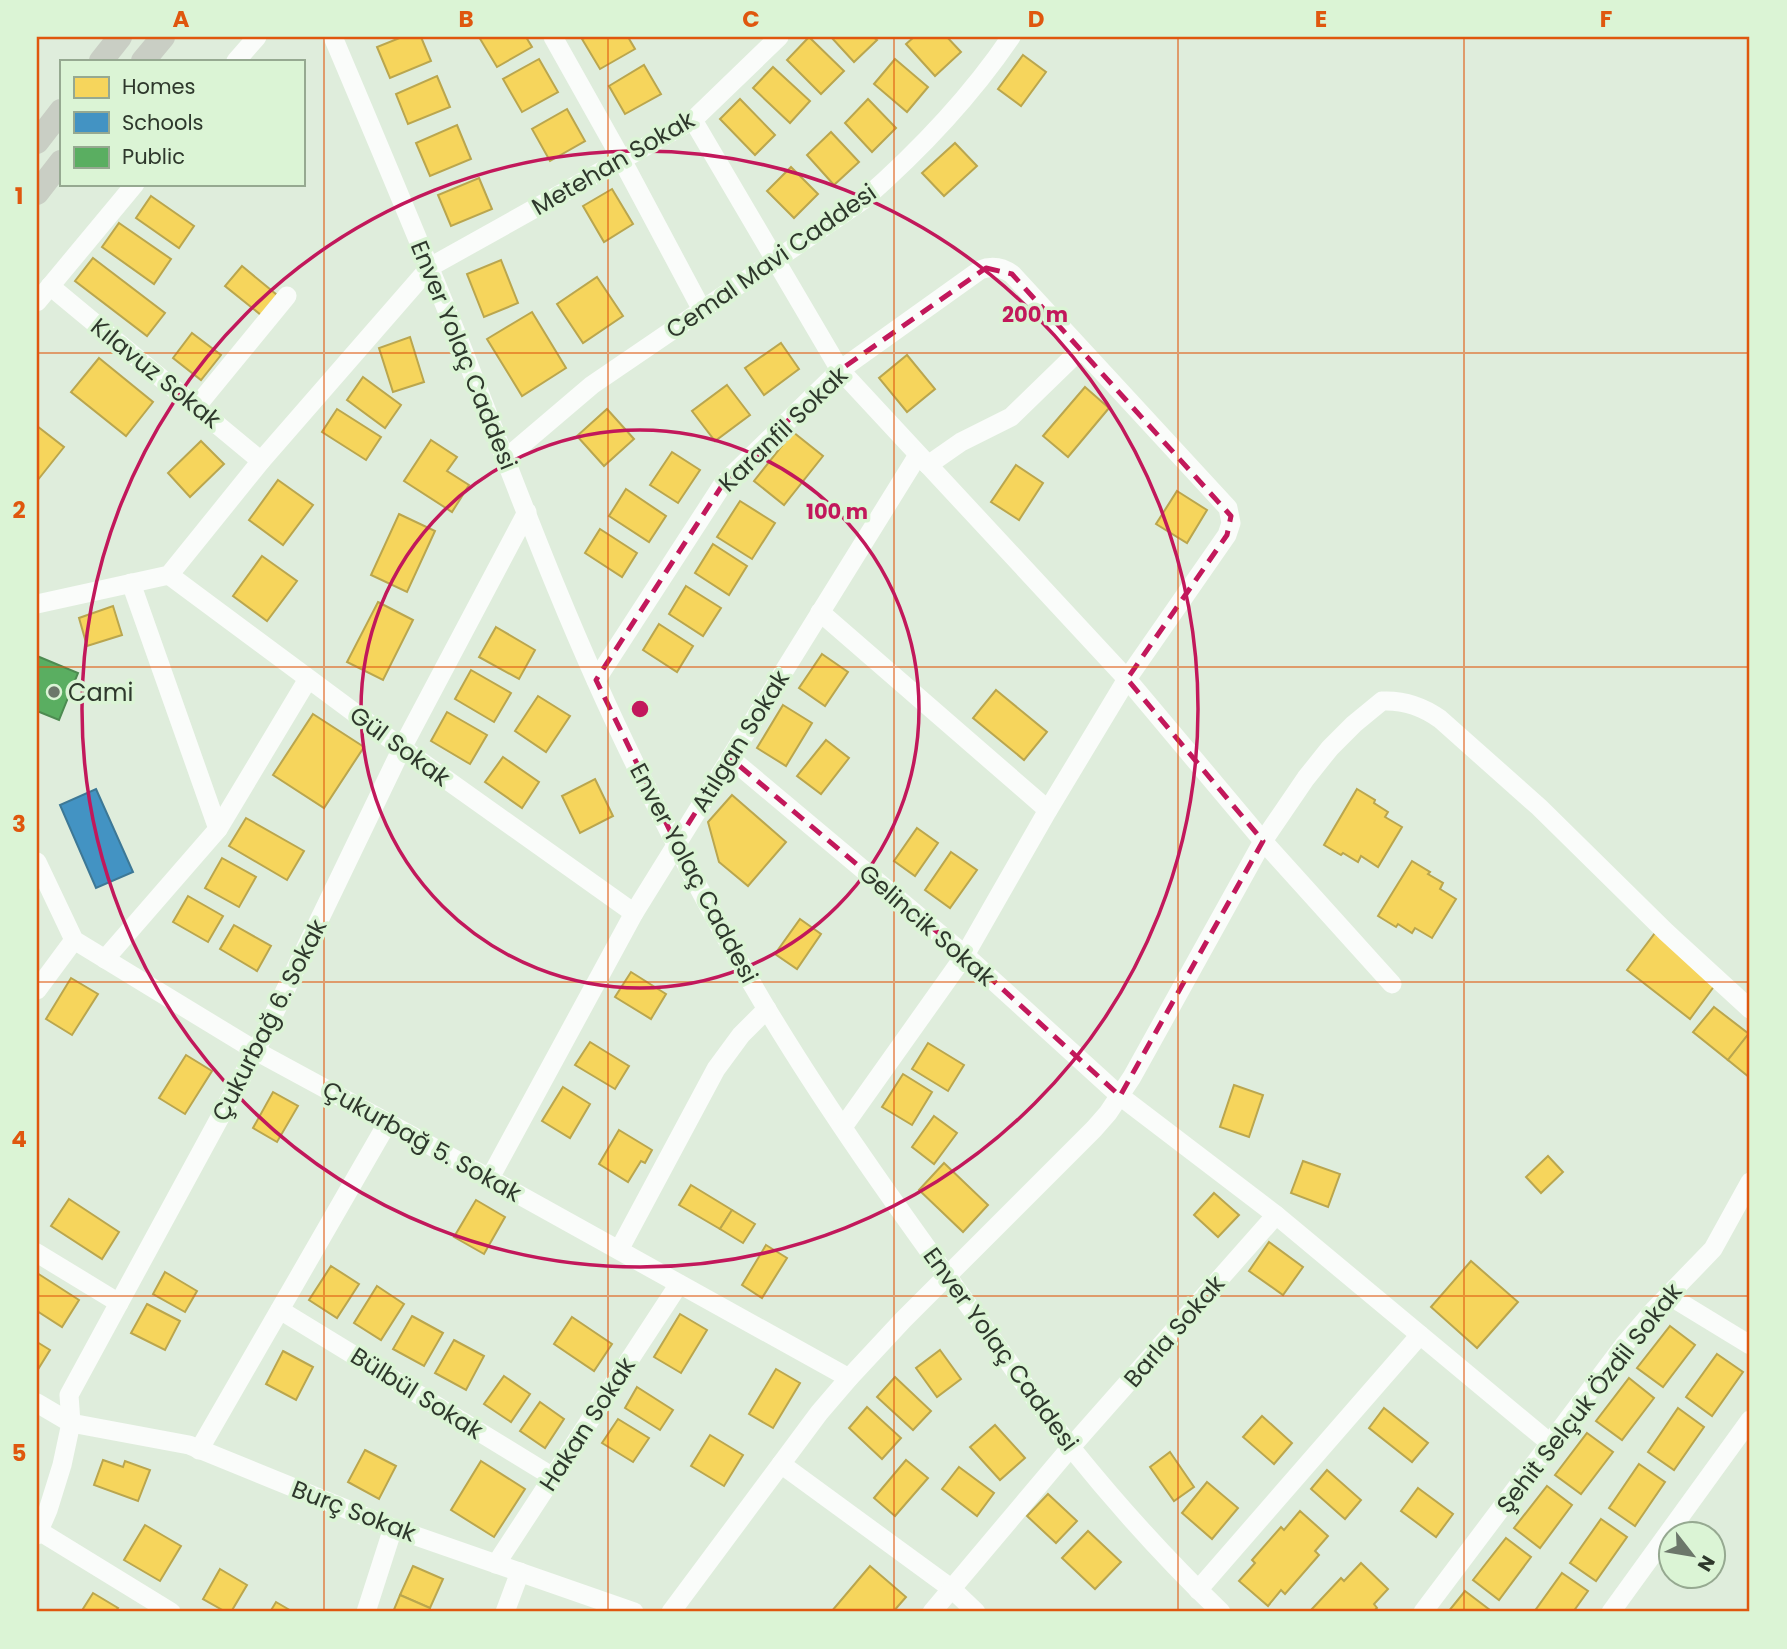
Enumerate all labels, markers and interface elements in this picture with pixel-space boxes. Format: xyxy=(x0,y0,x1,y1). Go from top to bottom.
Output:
text: A xyxy=(173,3,190,35)
text: B xyxy=(458,3,474,35)
text: C xyxy=(742,3,760,35)
text: D xyxy=(1028,3,1044,35)
text: E xyxy=(1315,3,1327,35)
text: F xyxy=(1600,3,1612,35)
legend xyxy=(60,60,304,186)
text: Homes xyxy=(122,72,196,101)
street label: Metehan Sokak xyxy=(526,103,701,223)
text: Schools xyxy=(122,108,204,137)
text: Public xyxy=(122,142,185,171)
street label: Cemal Mavi Caddesi xyxy=(659,176,883,346)
text: 1 xyxy=(15,180,23,212)
street label: Enver Yolaç Caddesi xyxy=(403,236,525,474)
text: 200 m xyxy=(1002,300,1068,329)
street label: Kılavuz Sokak xyxy=(84,310,229,436)
street label: Karanfil Sokak xyxy=(711,358,855,499)
text: 2 xyxy=(12,494,26,526)
text: 100 m xyxy=(806,497,868,526)
street label: Atılgan Sokak xyxy=(683,663,797,818)
place label: Cami xyxy=(68,676,133,709)
marker: Cami xyxy=(46,684,62,700)
centre of rings xyxy=(628,697,652,721)
street label: Gül Sokak xyxy=(343,698,457,794)
street label: Enver Yolaç Caddesi xyxy=(622,757,766,989)
text: 3 xyxy=(12,808,26,840)
street label: Gelincik Sokak xyxy=(852,857,1003,994)
street label: Çukurbağ 6. Sokak xyxy=(204,913,335,1127)
street label: Çukurbağ 5. Sokak xyxy=(317,1073,528,1210)
text: 4 xyxy=(11,1123,27,1155)
street label: Enver Yolaç Caddesi xyxy=(916,1240,1086,1458)
street label: Barla Sokak xyxy=(1116,1267,1232,1394)
street label: Şehit Selçuk Özdil Sokak xyxy=(1489,1276,1690,1520)
street label: Bülbül Sokak xyxy=(345,1339,490,1447)
street label: Hakan Sokak xyxy=(531,1350,643,1497)
text: 5 xyxy=(12,1437,26,1469)
street label: Burç Sokak xyxy=(287,1472,421,1550)
north arrow xyxy=(1658,1520,1728,1590)
text: N xyxy=(1691,1550,1721,1577)

